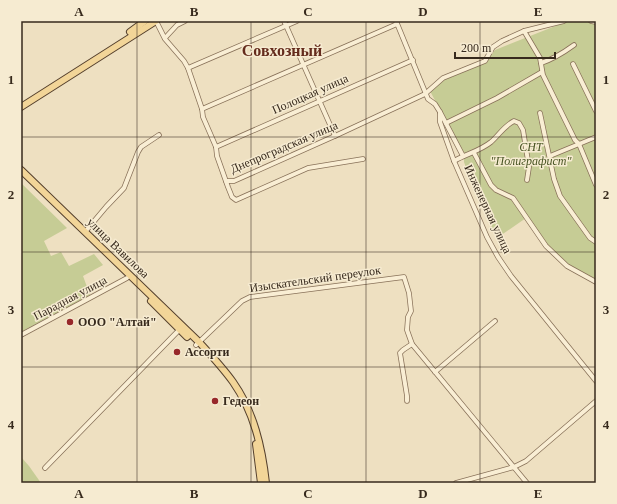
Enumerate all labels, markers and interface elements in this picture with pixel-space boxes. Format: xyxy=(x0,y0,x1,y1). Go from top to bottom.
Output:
text: A xyxy=(74,4,84,19)
text: B xyxy=(190,4,199,19)
text: C xyxy=(303,4,313,19)
text: D xyxy=(418,4,428,19)
text: E xyxy=(534,4,542,19)
scale bar xyxy=(455,34,555,60)
text: 200 m xyxy=(461,41,492,55)
district label: Совхозный xyxy=(242,42,322,59)
street label: Полоцкая улица xyxy=(270,71,351,117)
text: 1 xyxy=(8,72,14,87)
text: 1 xyxy=(603,72,609,87)
street label: Днепроградская улица xyxy=(228,118,340,176)
park label: СНТ "Полиграфист" xyxy=(491,140,572,168)
street label: Инженерная улица xyxy=(461,162,515,256)
text: 2 xyxy=(8,187,14,202)
text: 2 xyxy=(603,187,609,202)
street label: улица Вавилова xyxy=(84,215,152,282)
street label: Изыскательский переулок xyxy=(248,263,382,295)
street label: Парадная улица xyxy=(31,272,110,323)
text: 3 xyxy=(8,302,15,317)
text: 3 xyxy=(603,302,610,317)
place label: ООО "Алтай" xyxy=(78,315,157,329)
marker: ООО "Алтай" xyxy=(65,317,75,327)
place label: Ассорти xyxy=(185,345,229,359)
marker: Ассорти xyxy=(172,347,182,357)
place label: Гедеон xyxy=(223,394,259,408)
marker: Гедеон xyxy=(210,396,220,406)
text: 4 xyxy=(8,417,15,432)
text: 4 xyxy=(603,417,610,432)
text: A xyxy=(74,486,84,501)
text: B xyxy=(190,486,199,501)
text: C xyxy=(303,486,313,501)
text: D xyxy=(418,486,428,501)
text: E xyxy=(534,486,542,501)

